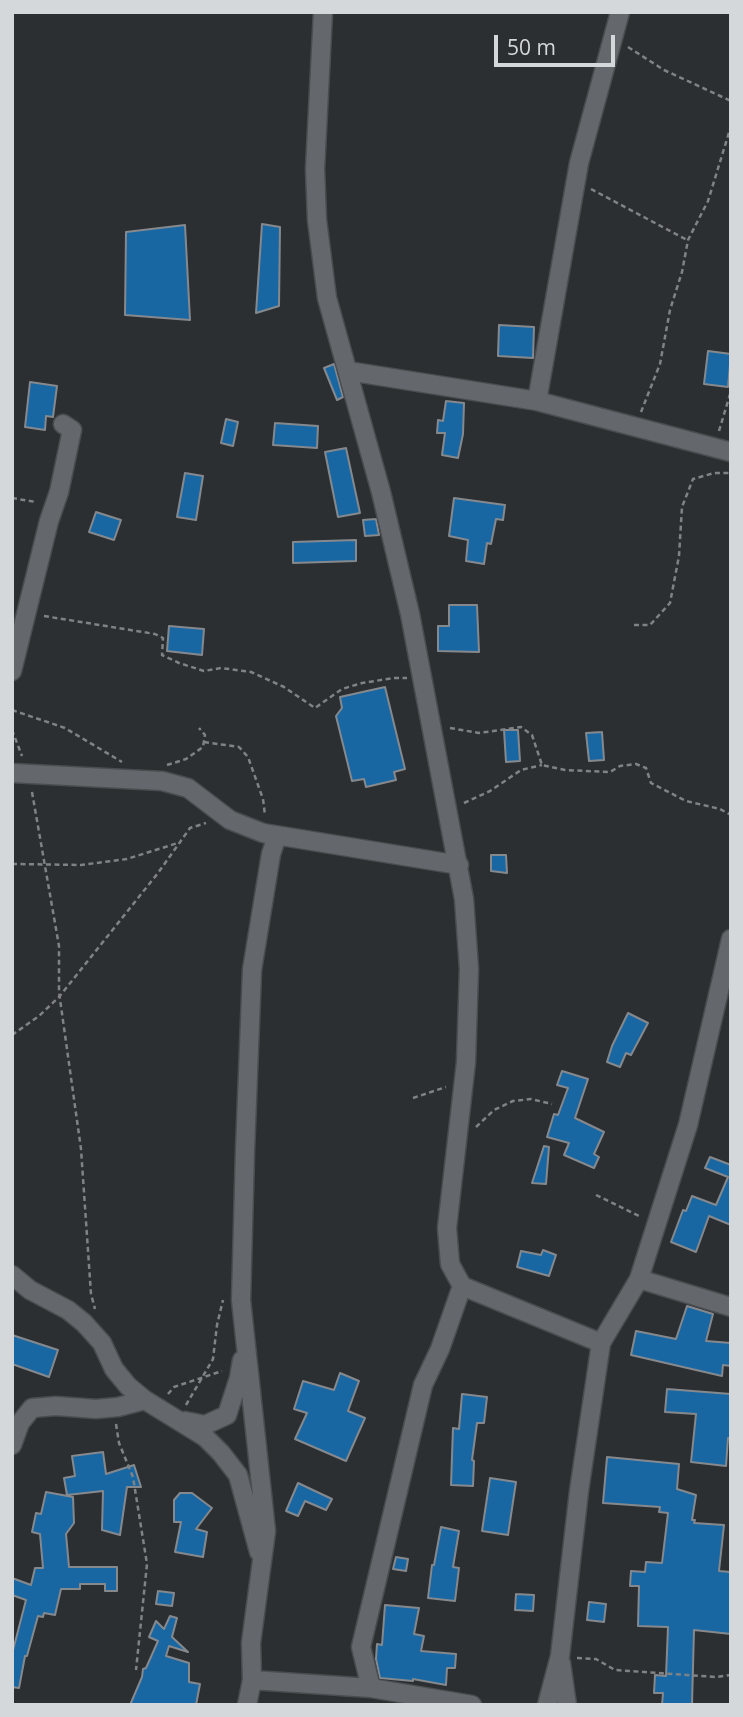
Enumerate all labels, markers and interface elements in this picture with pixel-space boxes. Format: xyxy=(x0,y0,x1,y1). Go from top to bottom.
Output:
scale bar xyxy=(498,21,619,65)
text: 50 m xyxy=(507,33,556,61)

